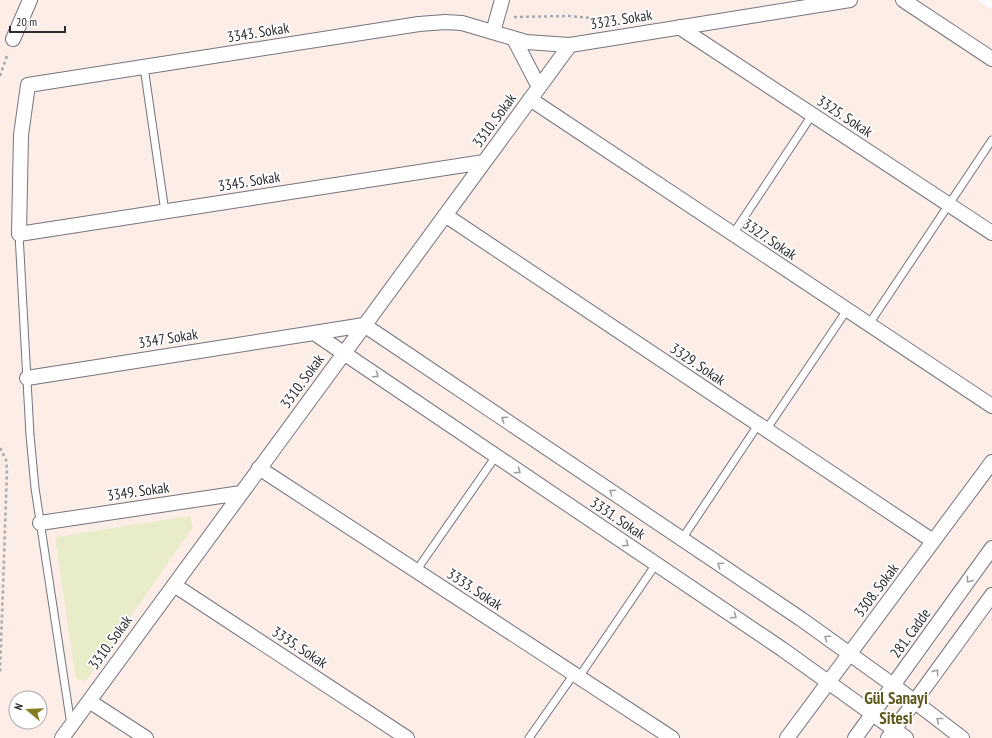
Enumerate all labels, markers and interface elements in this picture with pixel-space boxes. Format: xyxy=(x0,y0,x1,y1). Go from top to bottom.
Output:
street label: 3323. Sokak xyxy=(589,5,653,33)
scale bar xyxy=(10,8,65,34)
text: 20 m xyxy=(16,14,37,29)
street label: 3343. Sokak xyxy=(226,18,290,46)
street label: 3310. Sokak xyxy=(468,89,520,151)
street label: 3325. Sokak xyxy=(814,91,876,141)
street label: 3345. Sokak xyxy=(217,167,281,195)
street label: 3327. Sokak xyxy=(739,214,801,264)
street label: 3347 Sokak xyxy=(137,324,199,352)
street label: 3329. Sokak xyxy=(667,339,729,389)
street label: 3310. Sokak xyxy=(276,350,328,412)
one-way arrow xyxy=(372,370,379,378)
one-way arrow xyxy=(501,416,508,424)
one-way arrow xyxy=(514,466,521,473)
street label: 3349. Sokak xyxy=(106,477,170,505)
one-way arrow xyxy=(609,489,616,497)
street label: 3331. Sokak xyxy=(587,493,649,543)
one-way arrow xyxy=(622,539,629,547)
street label: 3308. Sokak xyxy=(850,559,902,621)
one-way arrow xyxy=(717,562,724,570)
street label: 3333. Sokak xyxy=(444,564,506,614)
one-way arrow xyxy=(967,575,974,582)
street label: 281. Cadde xyxy=(886,604,934,662)
street label: 3310. Sokak xyxy=(84,611,136,673)
one-way arrow xyxy=(730,611,737,619)
street label: 3335. Sokak xyxy=(269,622,331,672)
one-way arrow xyxy=(825,636,832,643)
one-way arrow xyxy=(931,670,938,677)
district label: Gül Sanayi Sitesi xyxy=(864,687,928,729)
north arrow xyxy=(8,690,48,730)
text: N xyxy=(11,702,26,712)
one-way arrow xyxy=(936,717,943,724)

